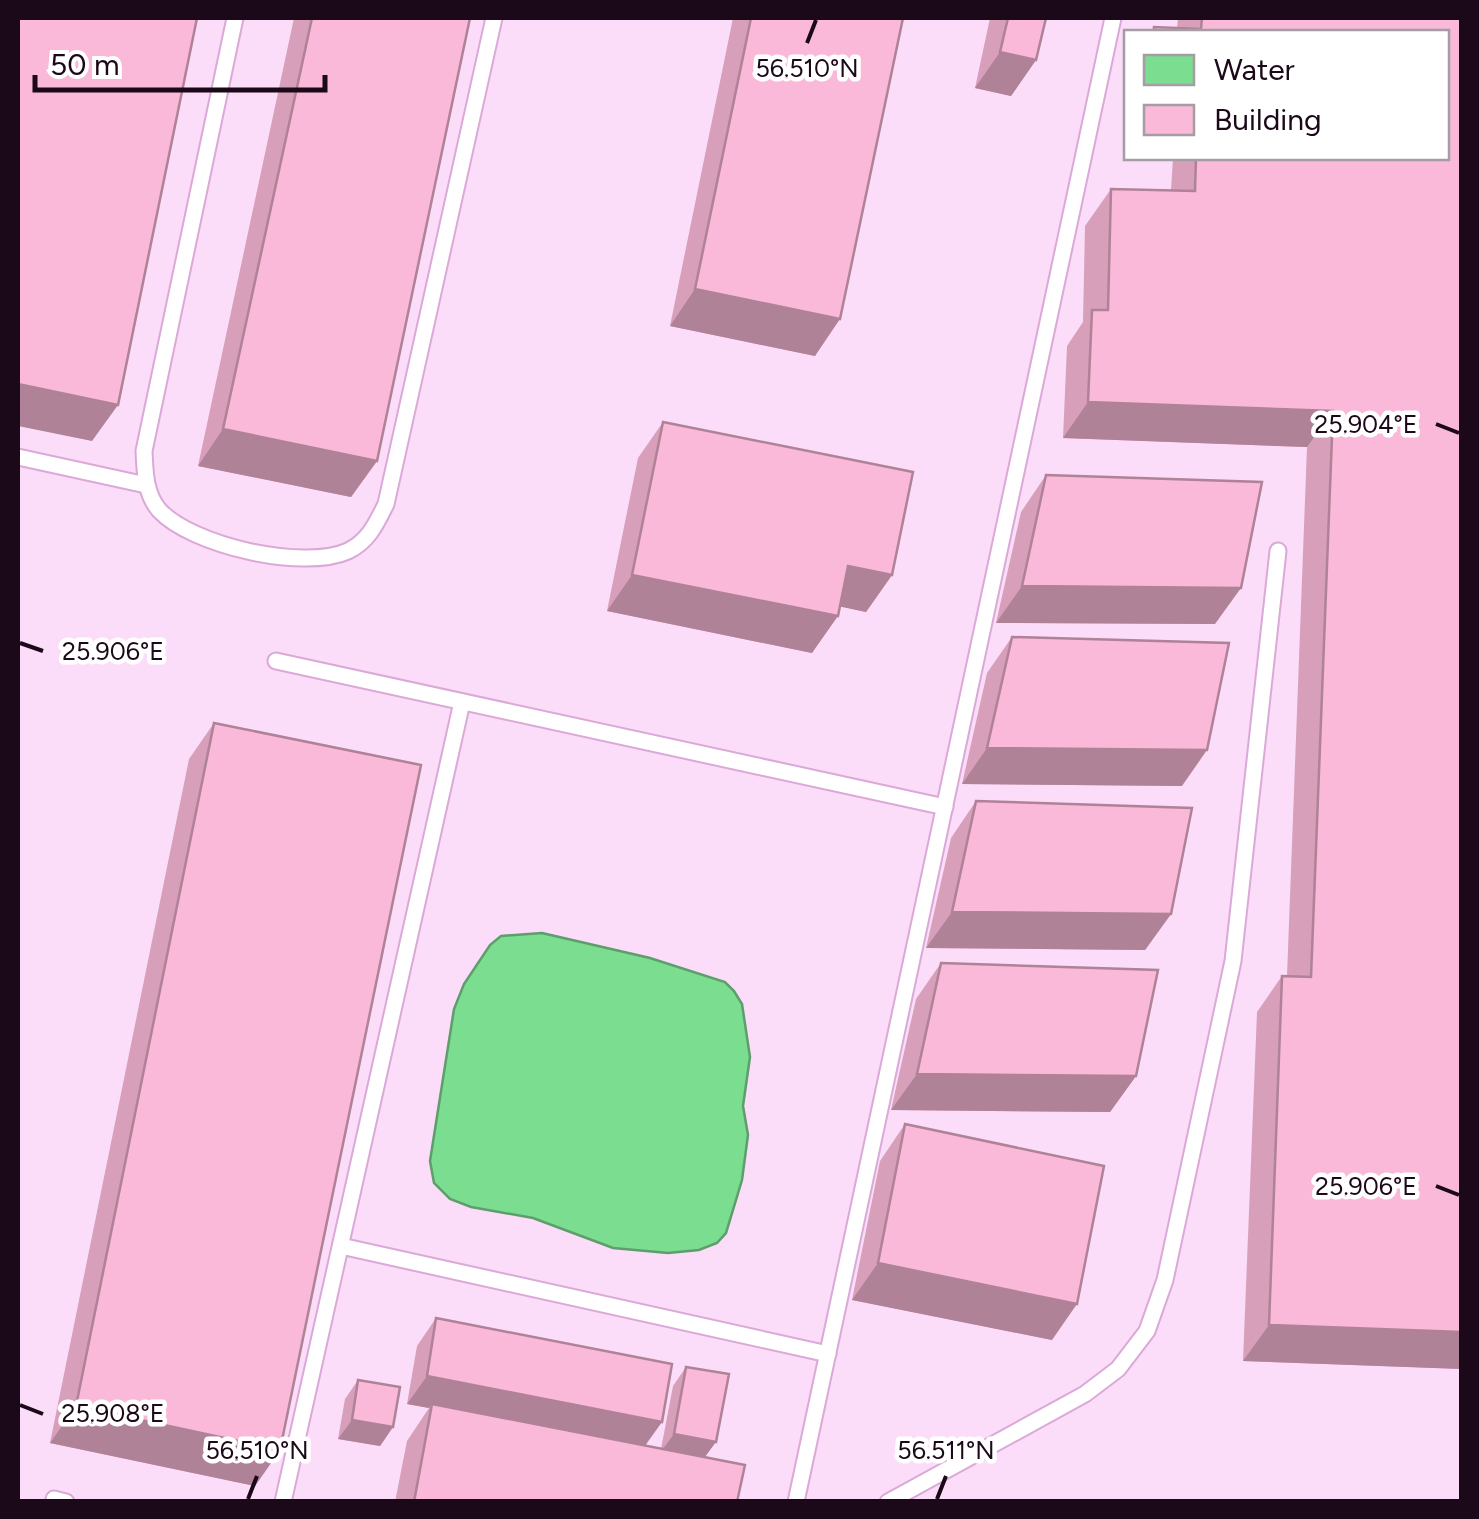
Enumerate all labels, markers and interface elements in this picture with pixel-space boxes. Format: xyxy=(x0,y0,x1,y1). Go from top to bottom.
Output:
scale bar xyxy=(35,30,325,92)
legend xyxy=(1124,30,1449,160)
text: 50 m xyxy=(50,46,119,83)
text: Water xyxy=(1214,51,1295,88)
text: 56.510°N xyxy=(755,53,859,83)
text: Building xyxy=(1214,101,1322,138)
text: 25.904°E xyxy=(1314,409,1418,439)
text: 25.906°E xyxy=(62,636,164,666)
text: 25.906°E xyxy=(1315,1171,1417,1201)
text: 25.908°E xyxy=(61,1398,165,1428)
text: 56.510°N xyxy=(205,1435,309,1465)
text: 56.511°N xyxy=(897,1435,995,1465)

